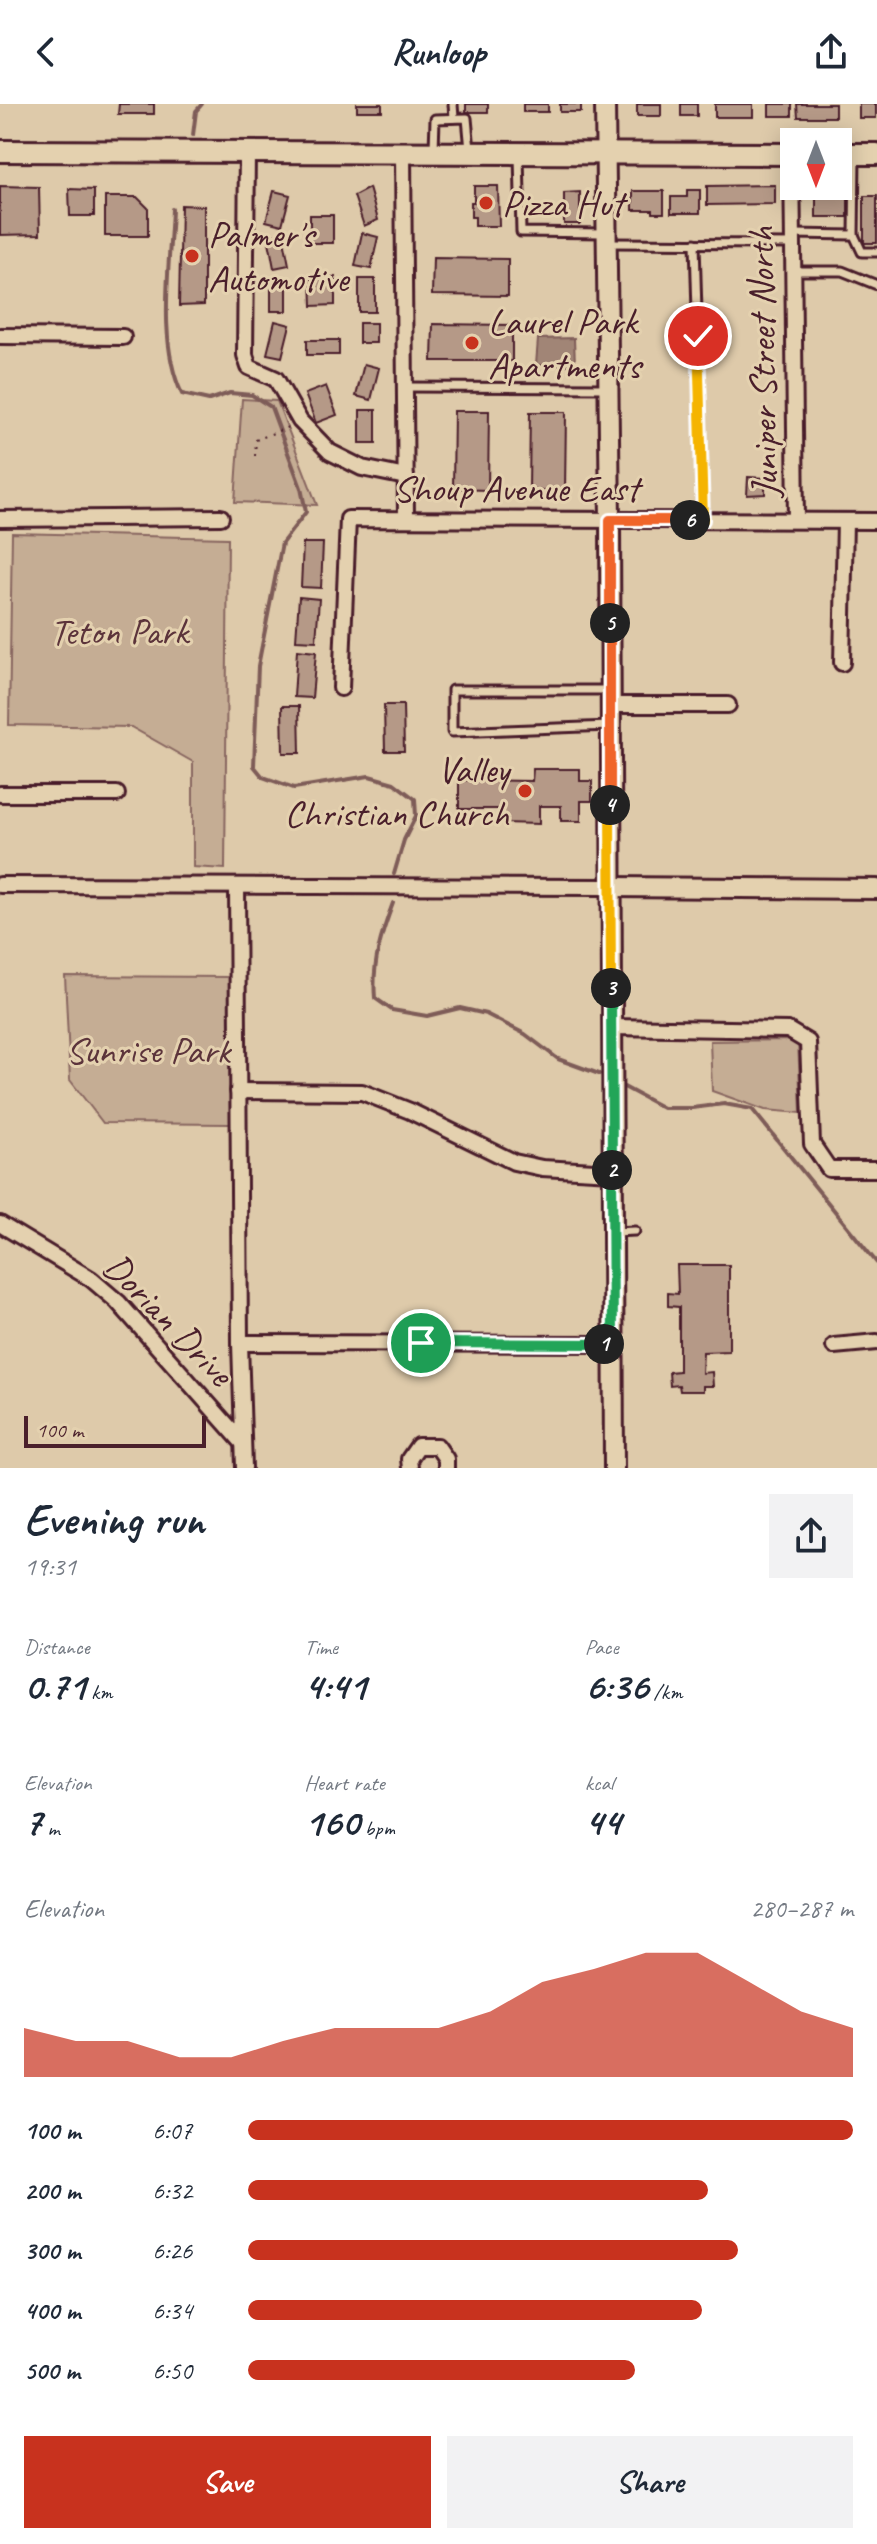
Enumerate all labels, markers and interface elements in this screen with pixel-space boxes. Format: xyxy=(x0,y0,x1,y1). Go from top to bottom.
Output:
text: Runloop xyxy=(391,29,486,75)
icon: back xyxy=(24,30,68,74)
icon: share xyxy=(809,30,853,74)
north arrow xyxy=(780,128,852,200)
map controls xyxy=(780,128,852,200)
place label: Pizza Hut xyxy=(502,180,629,227)
marker: Pizza Hut xyxy=(477,194,495,212)
place label: Palmer's Automotive xyxy=(208,211,351,302)
street label: Juniper Street North xyxy=(737,226,788,500)
marker: Palmer's Automotive xyxy=(183,247,201,265)
place label: Laurel Park Apartments xyxy=(488,298,645,389)
pin xyxy=(664,302,732,370)
icon: check xyxy=(676,314,720,358)
marker: Laurel Park Apartments xyxy=(463,334,481,352)
street label: Shoup Avenue East xyxy=(393,465,644,512)
pin: 6 xyxy=(670,500,710,540)
text: 6 xyxy=(685,506,695,534)
pin: 5 xyxy=(590,603,630,643)
park label: Teton Park xyxy=(50,608,191,655)
text: 5 xyxy=(605,609,615,637)
place label: Valley Christian Church xyxy=(285,746,512,837)
marker: Valley Christian Church xyxy=(516,782,534,800)
pin: 4 xyxy=(590,785,630,825)
text: 4 xyxy=(605,791,615,819)
pin: 3 xyxy=(591,968,631,1008)
text: 3 xyxy=(606,974,616,1002)
park label: Sunrise Park xyxy=(66,1027,232,1074)
pin: 2 xyxy=(592,1150,632,1190)
text: 2 xyxy=(607,1156,617,1184)
street label: Dorian Drive xyxy=(94,1243,245,1397)
pin xyxy=(387,1309,455,1377)
icon: arrive xyxy=(399,1321,443,1365)
pin: 1 xyxy=(584,1324,624,1364)
text: 1 xyxy=(599,1330,609,1358)
scale bar xyxy=(24,1412,206,1448)
text: 100 m xyxy=(36,1416,83,1444)
text: Evening run xyxy=(24,1492,204,1547)
button: share xyxy=(769,1494,853,1578)
text: 19:31 xyxy=(24,1550,76,1583)
text: Distance xyxy=(24,1633,90,1661)
text: Time xyxy=(304,1633,338,1661)
text: Pace xyxy=(585,1633,619,1661)
text: 0.71 xyxy=(24,1661,86,1711)
text: 4:41 xyxy=(304,1661,366,1711)
text: 6:36 xyxy=(585,1661,648,1711)
text: km xyxy=(86,1678,113,1706)
text: /km xyxy=(648,1678,682,1706)
text: Elevation xyxy=(24,1769,92,1797)
text: Heart rate xyxy=(304,1769,385,1797)
text: kcal xyxy=(585,1769,614,1797)
text: 7 xyxy=(24,1797,42,1847)
text: 160 xyxy=(304,1797,359,1847)
text: 44 xyxy=(585,1797,621,1847)
text: m xyxy=(42,1814,60,1842)
text: bpm xyxy=(359,1814,395,1842)
text: Elevation xyxy=(24,1892,104,1925)
text: 280–287 m xyxy=(750,1892,853,1925)
text: 100 m xyxy=(24,2114,80,2147)
text: 6:07 xyxy=(152,2114,192,2147)
text: 200 m xyxy=(24,2174,80,2207)
text: 6:32 xyxy=(152,2174,192,2207)
text: 300 m xyxy=(24,2234,80,2267)
text: 6:26 xyxy=(152,2234,192,2267)
text: 400 m xyxy=(24,2294,80,2327)
text: 6:34 xyxy=(152,2294,192,2327)
text: 500 m xyxy=(24,2354,80,2387)
text: 6:50 xyxy=(152,2354,192,2387)
button: Save xyxy=(24,2436,431,2528)
button: Share xyxy=(447,2436,853,2528)

